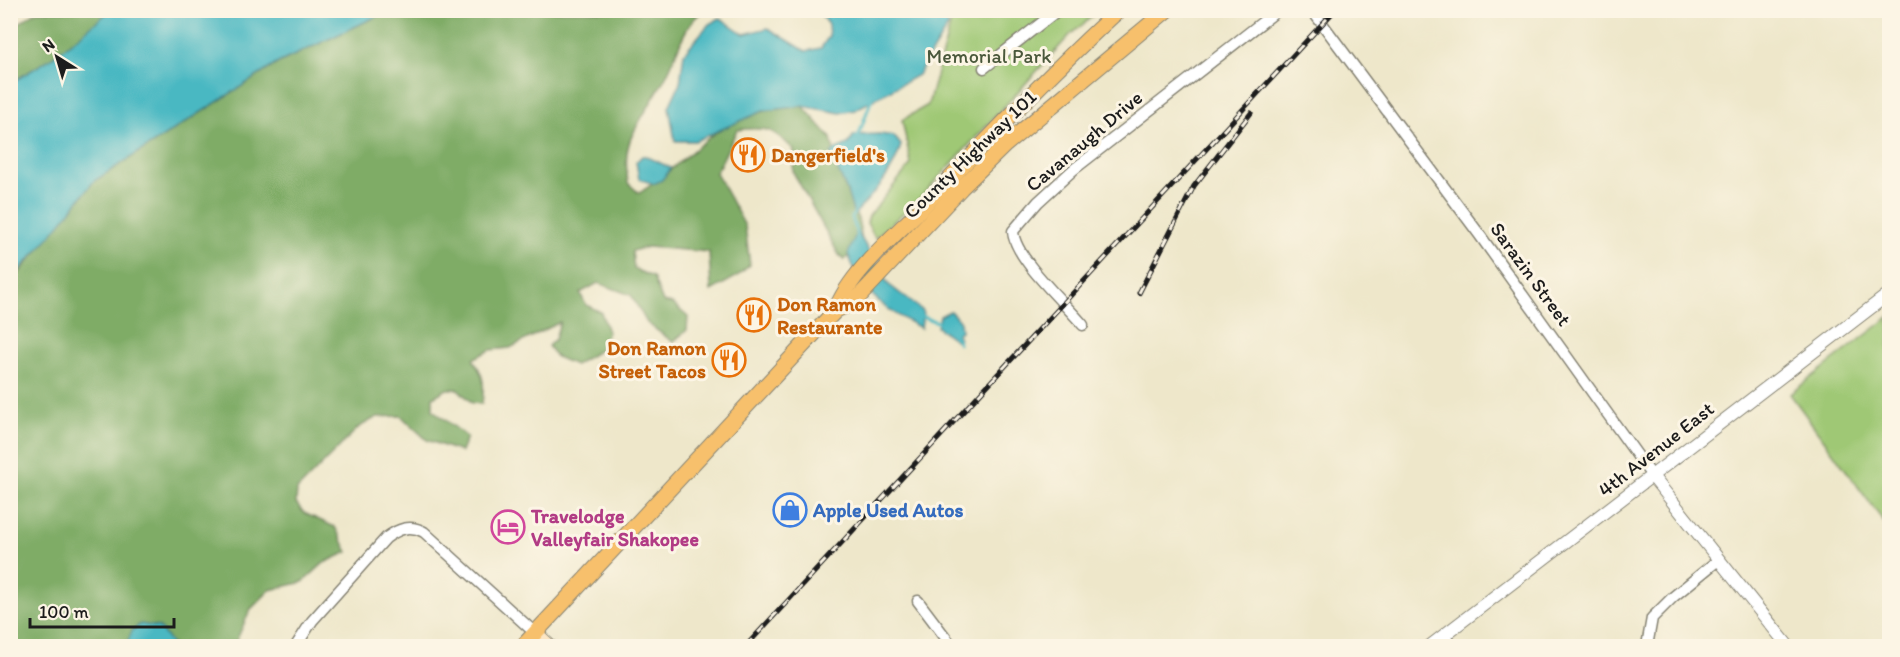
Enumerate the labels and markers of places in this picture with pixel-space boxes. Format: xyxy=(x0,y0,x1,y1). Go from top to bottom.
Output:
restaurant icon: Dangerfield's xyxy=(730,137,766,173)
place label: Dangerfield's xyxy=(771,143,885,168)
place label: Don Ramon Restaurante xyxy=(777,292,883,339)
restaurant icon: Don Ramon Restaurante xyxy=(736,297,772,333)
place label: Don Ramon Street Tacos xyxy=(599,336,707,383)
restaurant icon: Don Ramon Street Tacos xyxy=(711,342,747,378)
shop icon: Apple Used Autos xyxy=(772,492,808,528)
place label: Apple Used Autos xyxy=(812,498,963,523)
place label: Travelodge Valleyfair Shakopee xyxy=(530,504,699,552)
hotel icon: Travelodge Valleyfair Shakopee xyxy=(490,509,526,545)

